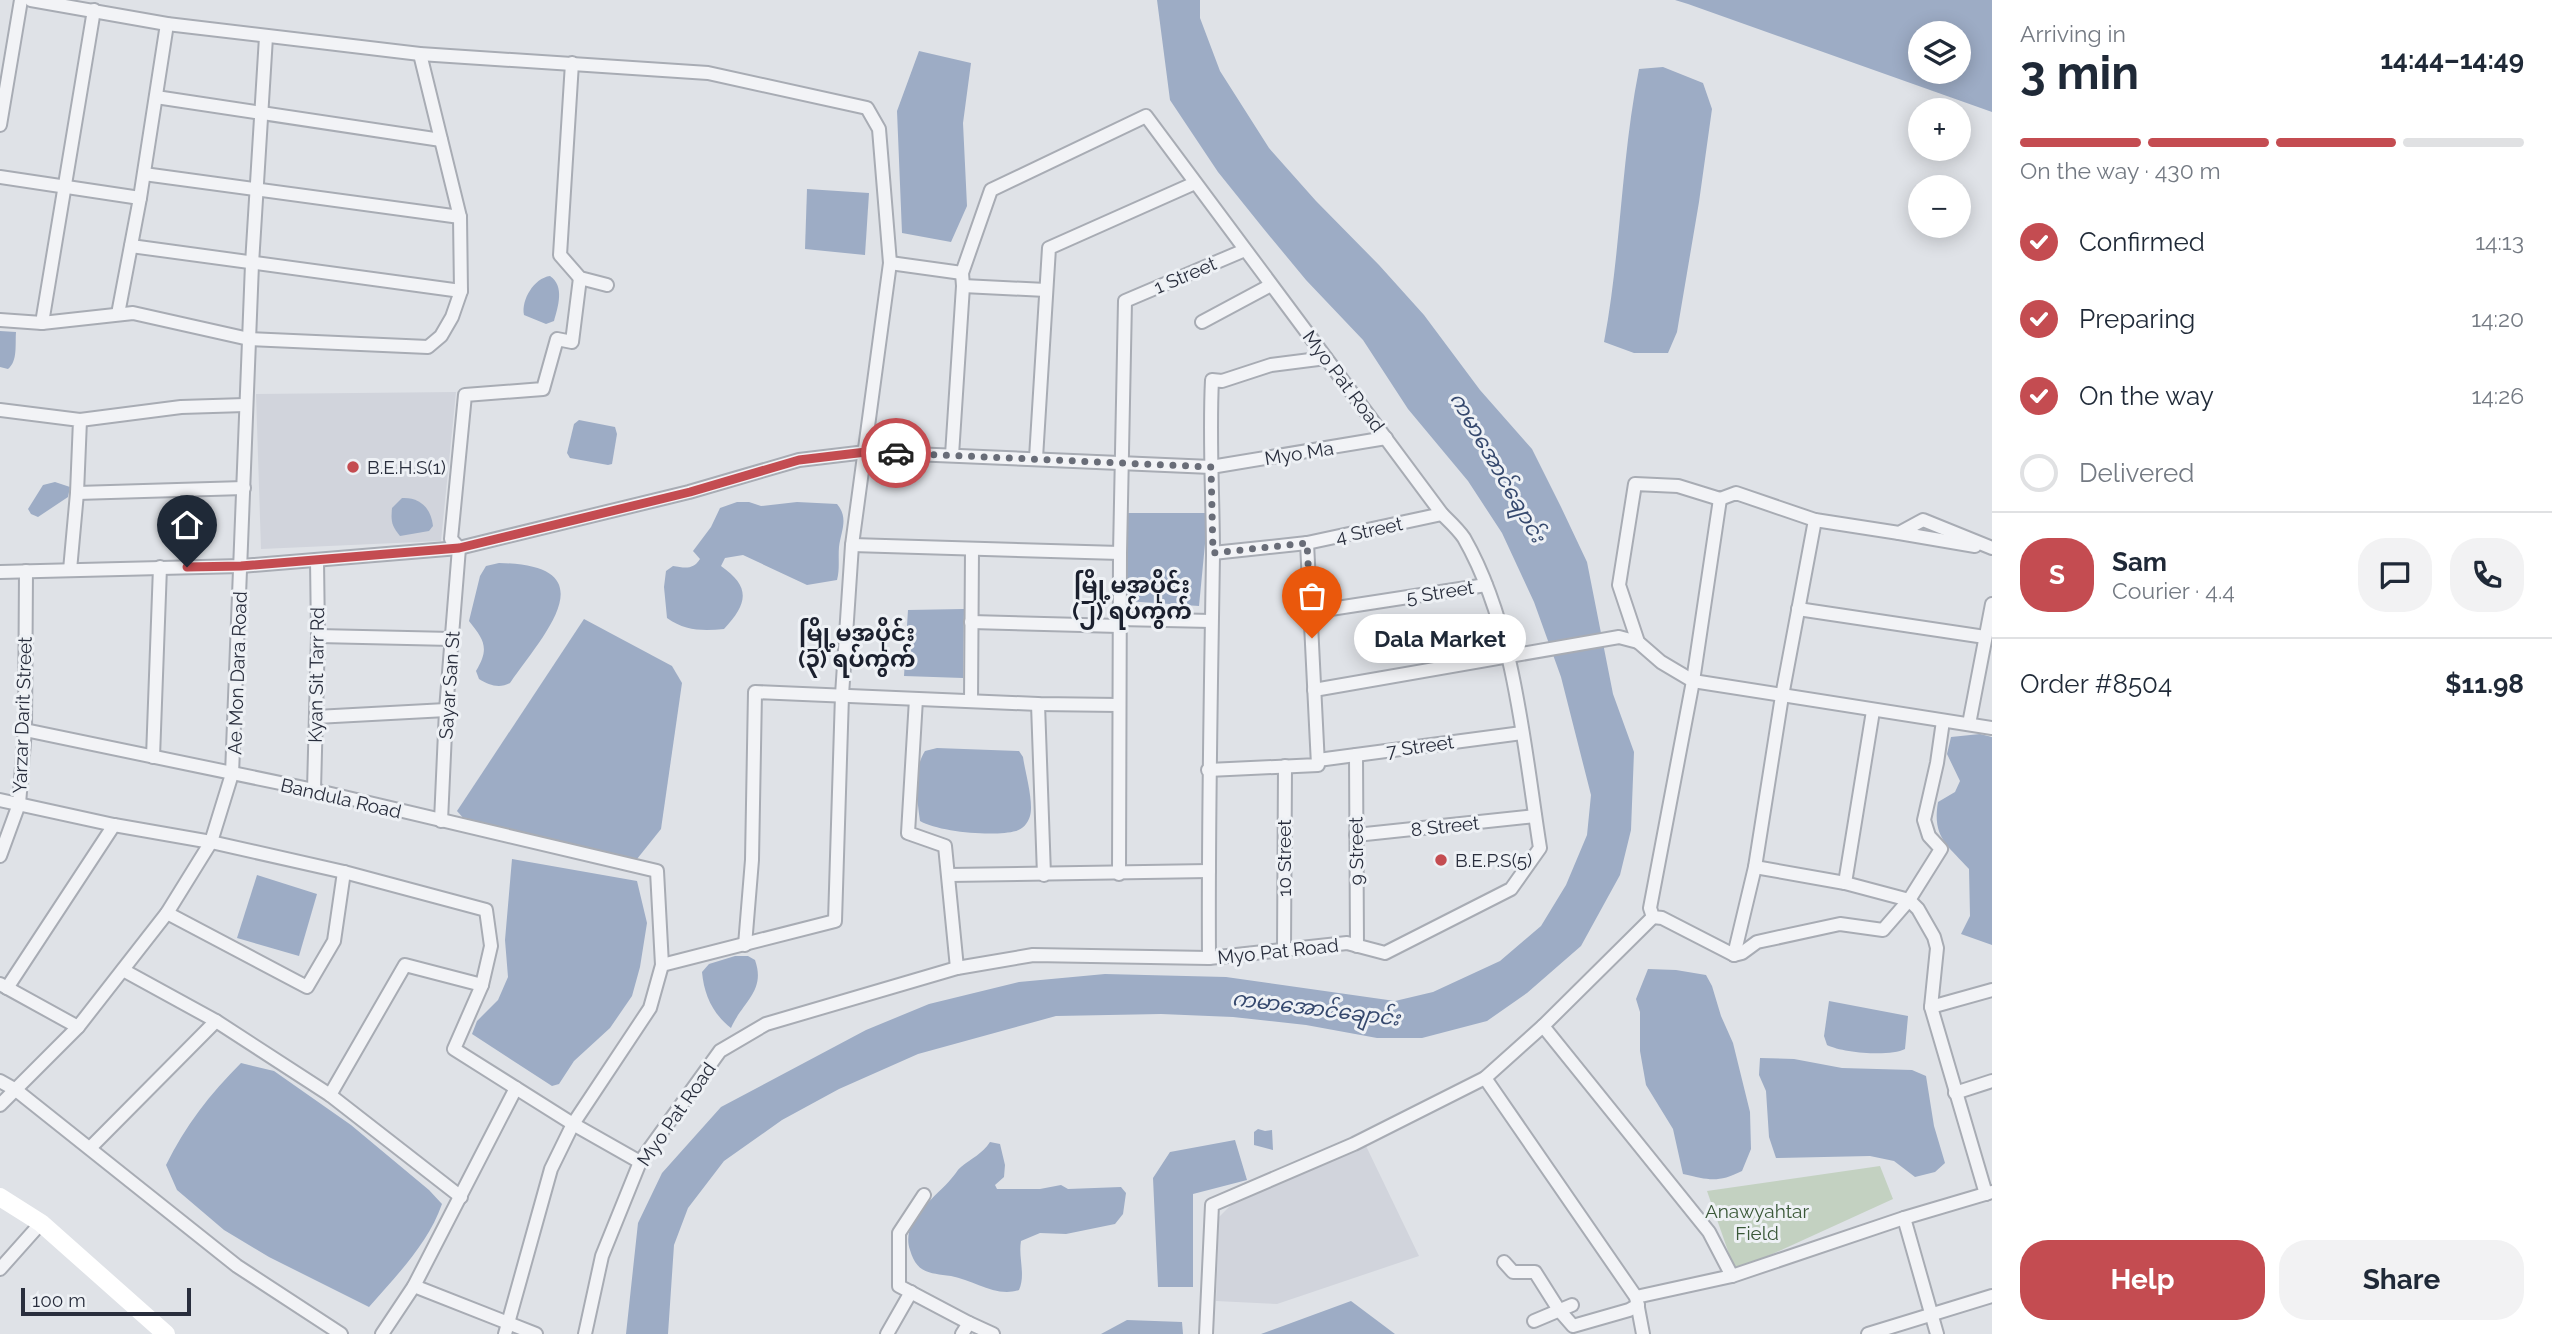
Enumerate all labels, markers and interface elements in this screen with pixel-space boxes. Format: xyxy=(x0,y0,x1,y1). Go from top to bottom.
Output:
text: Arriving in xyxy=(2020,20,2126,47)
map controls xyxy=(1908,21,1971,238)
button: layers xyxy=(1908,21,1971,84)
text: 14:44–14:49 xyxy=(2380,45,2524,75)
text: 3 min xyxy=(2020,46,2139,100)
button: + xyxy=(1908,98,1971,161)
text: On the way · 430 m xyxy=(2020,157,2221,184)
button: − xyxy=(1908,175,1971,238)
icon: check xyxy=(2020,223,2058,261)
text: Confirmed xyxy=(2079,227,2205,257)
text: 14:13 xyxy=(2475,228,2524,255)
street label: 1 Street xyxy=(1150,252,1220,298)
icon: check xyxy=(2020,300,2058,338)
text: Preparing xyxy=(2079,304,2195,334)
text: 14:20 xyxy=(2471,305,2524,332)
street label: Myo Pat Road xyxy=(1299,326,1389,436)
icon: check xyxy=(2020,377,2058,415)
text: On the way xyxy=(2079,381,2214,411)
text: 14:26 xyxy=(2471,382,2524,409)
water label: ကမာအောင်ချောင်း xyxy=(1441,387,1554,550)
courier xyxy=(861,418,931,488)
icon: car xyxy=(877,434,915,472)
street label: Myo Ma xyxy=(1263,437,1335,469)
place label: B.E.H.S(1) xyxy=(367,456,446,478)
text: Delivered xyxy=(2079,458,2194,488)
marker: B.E.H.S(1) xyxy=(345,459,361,475)
pin xyxy=(157,495,217,567)
icon: home xyxy=(168,506,206,544)
street label: 4 Street xyxy=(1334,512,1405,548)
button: chat xyxy=(2358,538,2432,612)
button: phone xyxy=(2450,538,2524,612)
text: Sam xyxy=(2112,547,2167,577)
text: S xyxy=(2049,560,2065,590)
pin xyxy=(1282,566,1342,638)
district label: မြို့မအပိုင်း (၂) ရပ်ကွက် xyxy=(1072,569,1192,630)
street label: 5 Street xyxy=(1405,576,1476,608)
icon: bag xyxy=(1293,577,1331,615)
text: Courier · 4.4 xyxy=(2112,577,2235,604)
street label: Ae Mon Dara Road xyxy=(223,591,251,755)
street label: Kyan Sit Tarr Rd xyxy=(304,607,328,743)
callout: Dala Market xyxy=(1354,614,1526,662)
district label: မြို့မအပိုင်း (၃) ရပ်ကွက် xyxy=(798,617,916,678)
text: Dala Market xyxy=(1374,625,1506,652)
street label: Sayar San St xyxy=(434,629,464,740)
street label: Yarzar Darit Street xyxy=(8,636,36,794)
text: Order #8504 xyxy=(2020,669,2172,699)
text: $11.98 xyxy=(2445,669,2524,699)
street label: 7 Street xyxy=(1385,730,1456,762)
street label: Bandula Road xyxy=(279,773,403,823)
street label: 8 Street xyxy=(1410,811,1481,841)
street label: 9 Street xyxy=(1344,816,1368,886)
street label: 10 Street xyxy=(1273,819,1295,897)
place label: B.E.P.S(5) xyxy=(1455,849,1532,871)
marker: B.E.P.S(5) xyxy=(1433,852,1449,868)
street label: Myo Pat Road xyxy=(1216,934,1340,968)
water label: ကမာအောင်ချောင်း xyxy=(1230,983,1403,1036)
street label: Myo Pat Road xyxy=(632,1058,720,1170)
park label: Anawyahtar Field xyxy=(1705,1200,1809,1244)
button: Help xyxy=(2020,1240,2265,1320)
button: Share xyxy=(2279,1240,2524,1320)
scale bar xyxy=(21,1285,191,1317)
text: 100 m xyxy=(32,1289,86,1311)

